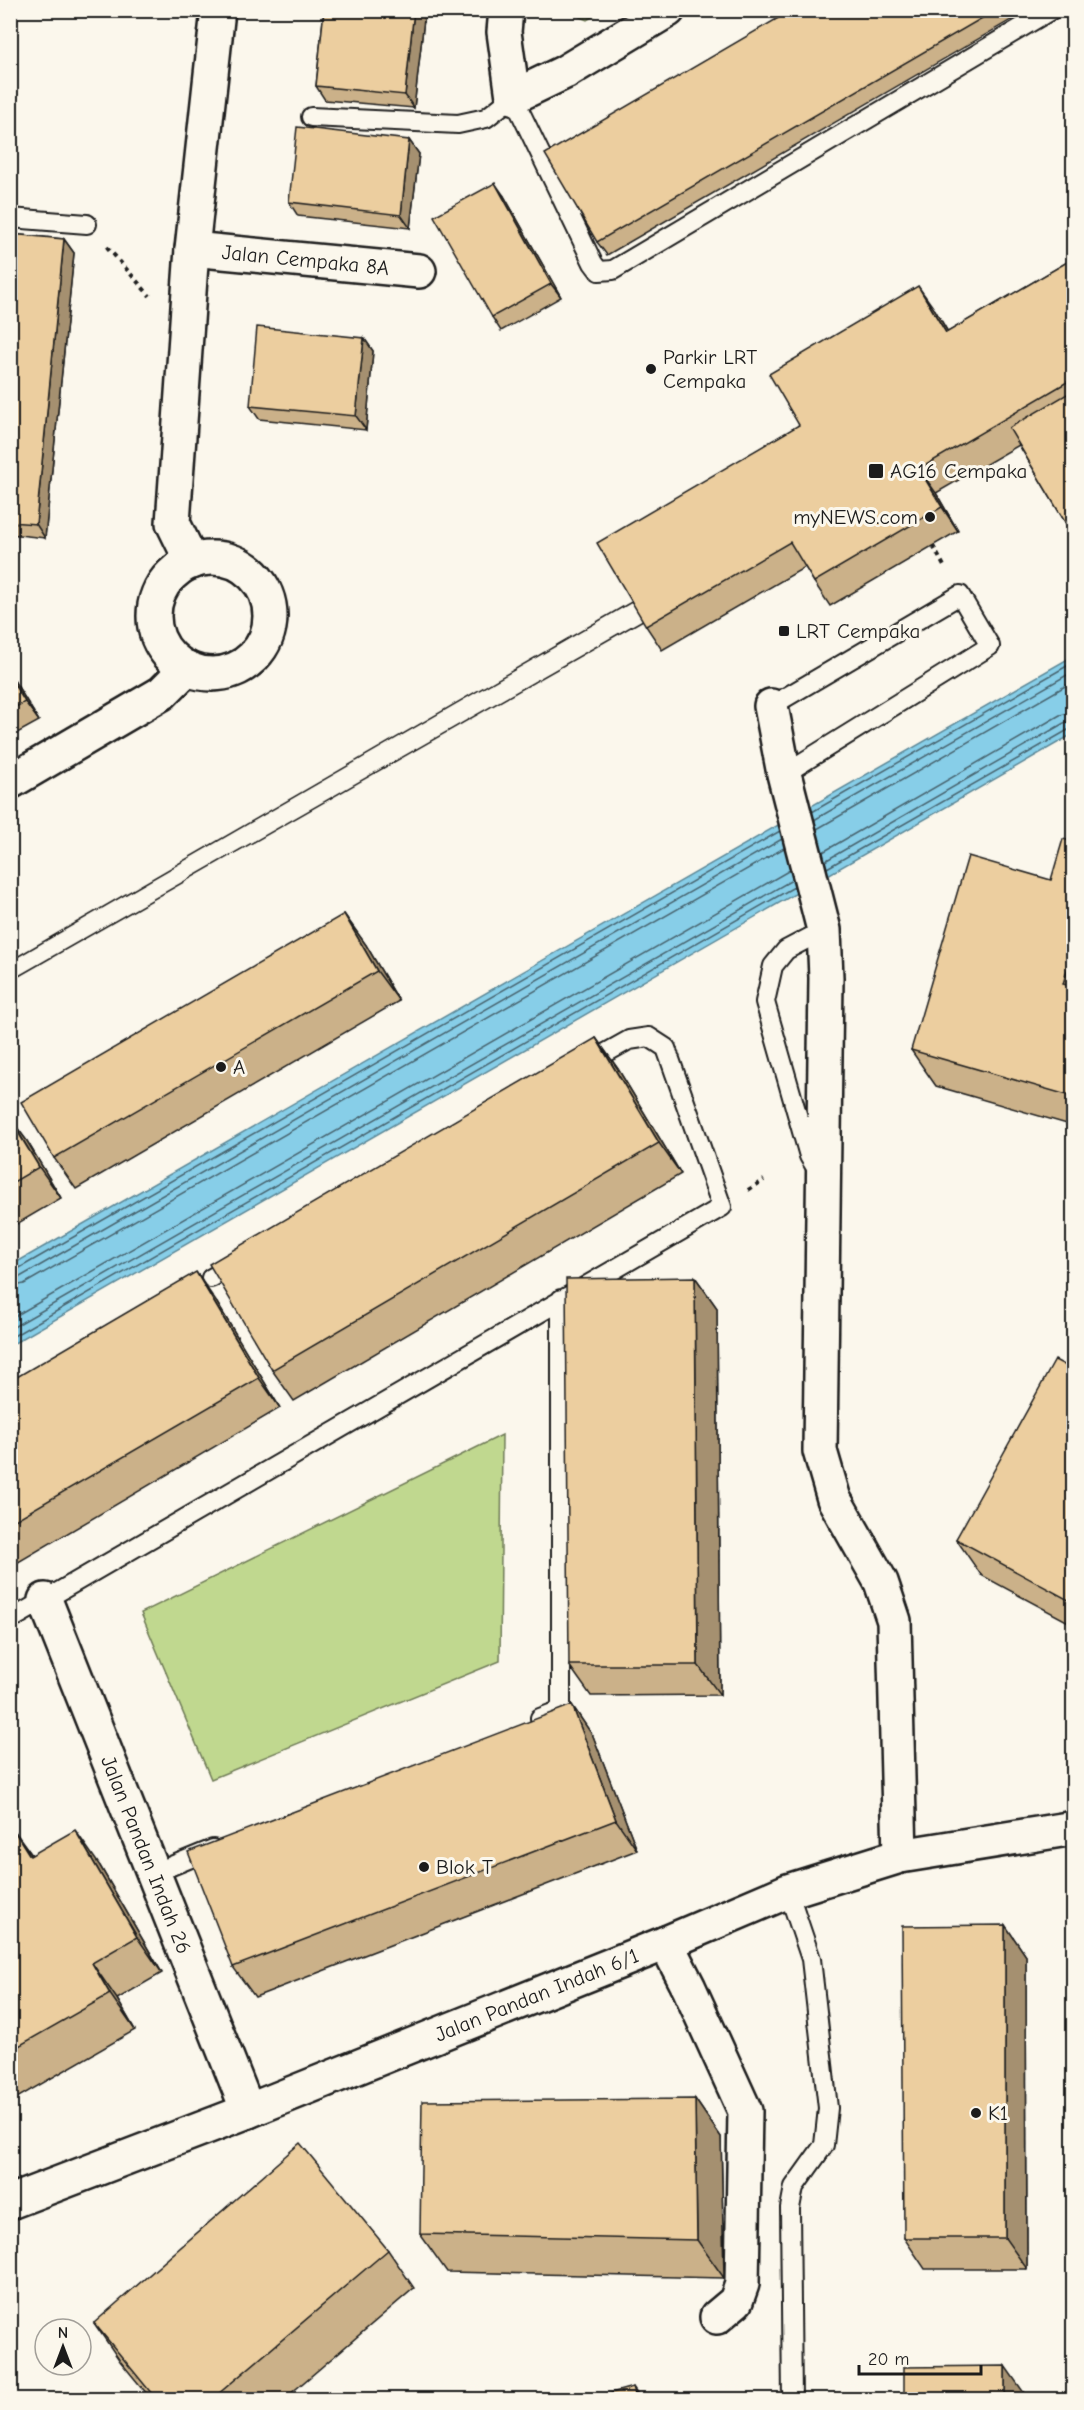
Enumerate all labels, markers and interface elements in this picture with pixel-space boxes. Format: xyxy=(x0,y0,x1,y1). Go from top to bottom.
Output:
street label: Jalan Cempaka 8A xyxy=(221,240,390,280)
place label: Parkir LRT Cempaka xyxy=(663,345,757,393)
marker: Parkir LRT Cempaka xyxy=(644,362,658,376)
place label: AG16 Cempaka xyxy=(890,459,1027,483)
marker: AG16 Cempaka xyxy=(867,462,885,480)
place label: myNEWS.com xyxy=(793,505,918,529)
marker: myNEWS.com xyxy=(923,510,937,524)
place label: LRT Cempaka xyxy=(796,619,920,643)
marker: LRT Cempaka xyxy=(777,624,791,638)
place label: A xyxy=(233,1055,245,1079)
marker: A xyxy=(214,1060,228,1074)
street label: Jalan Pandan Indah 26 xyxy=(96,1752,196,1957)
place label: Blok T xyxy=(436,1855,493,1879)
marker: Blok T xyxy=(417,1860,431,1874)
street label: Jalan Pandan Indah 6/1 xyxy=(431,1943,642,2047)
place label: K1 xyxy=(988,2101,1008,2125)
marker: K1 xyxy=(969,2106,983,2120)
north arrow xyxy=(33,2317,93,2377)
text: N xyxy=(58,2324,68,2342)
scale bar xyxy=(859,2338,980,2376)
text: 20 m xyxy=(868,2349,909,2370)

